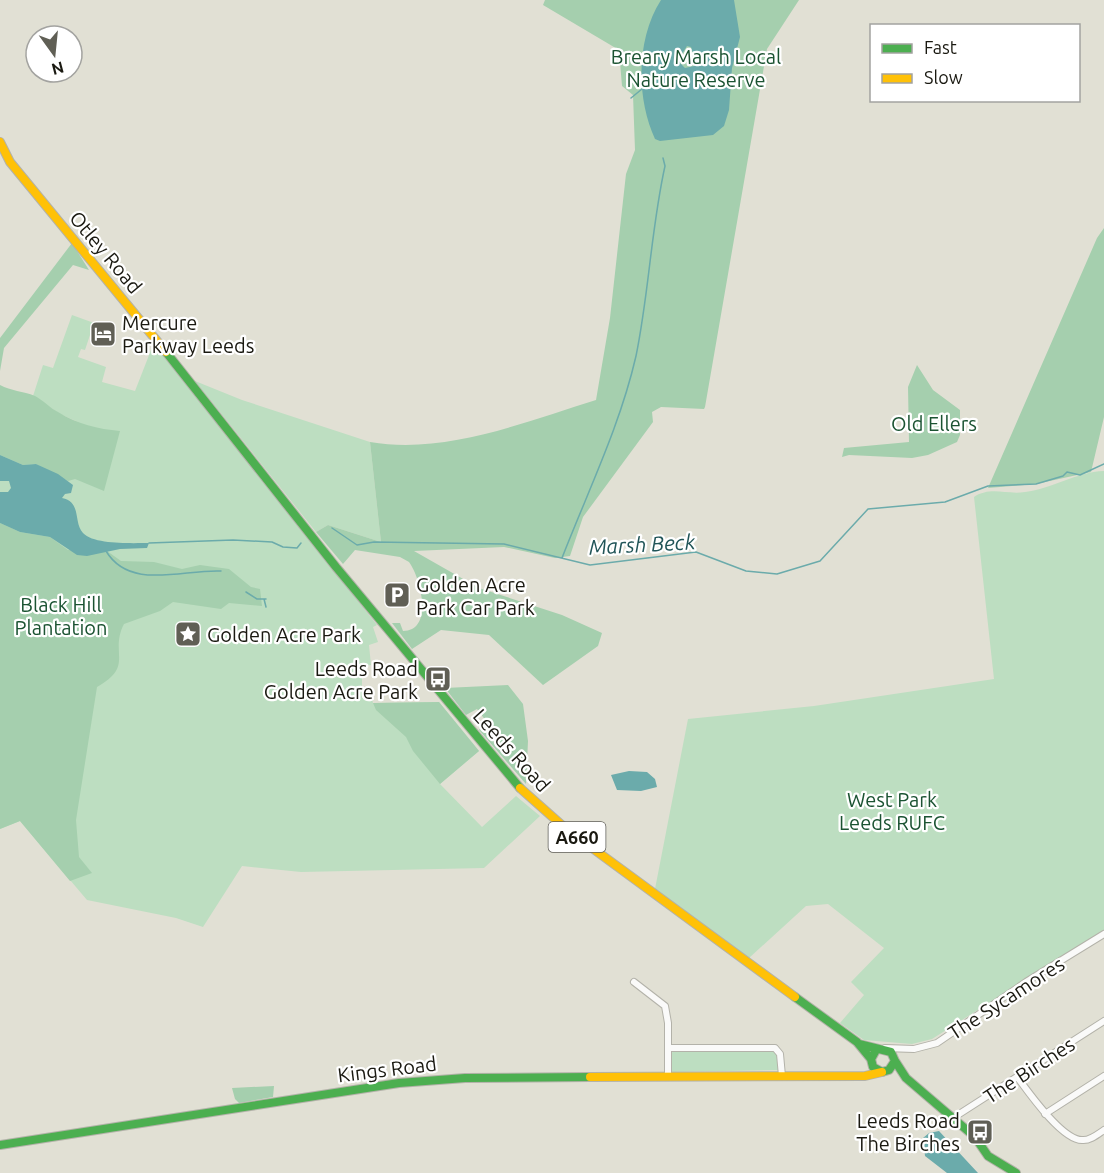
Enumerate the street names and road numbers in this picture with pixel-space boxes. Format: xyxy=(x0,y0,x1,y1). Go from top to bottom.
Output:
street label: Otley Road xyxy=(65,206,147,298)
street label: Leeds Road xyxy=(469,704,555,796)
road number: A660 xyxy=(548,822,606,852)
street label: The Sycamores xyxy=(944,952,1068,1044)
street label: The Birches xyxy=(979,1032,1079,1108)
street label: Kings Road xyxy=(336,1052,438,1086)

